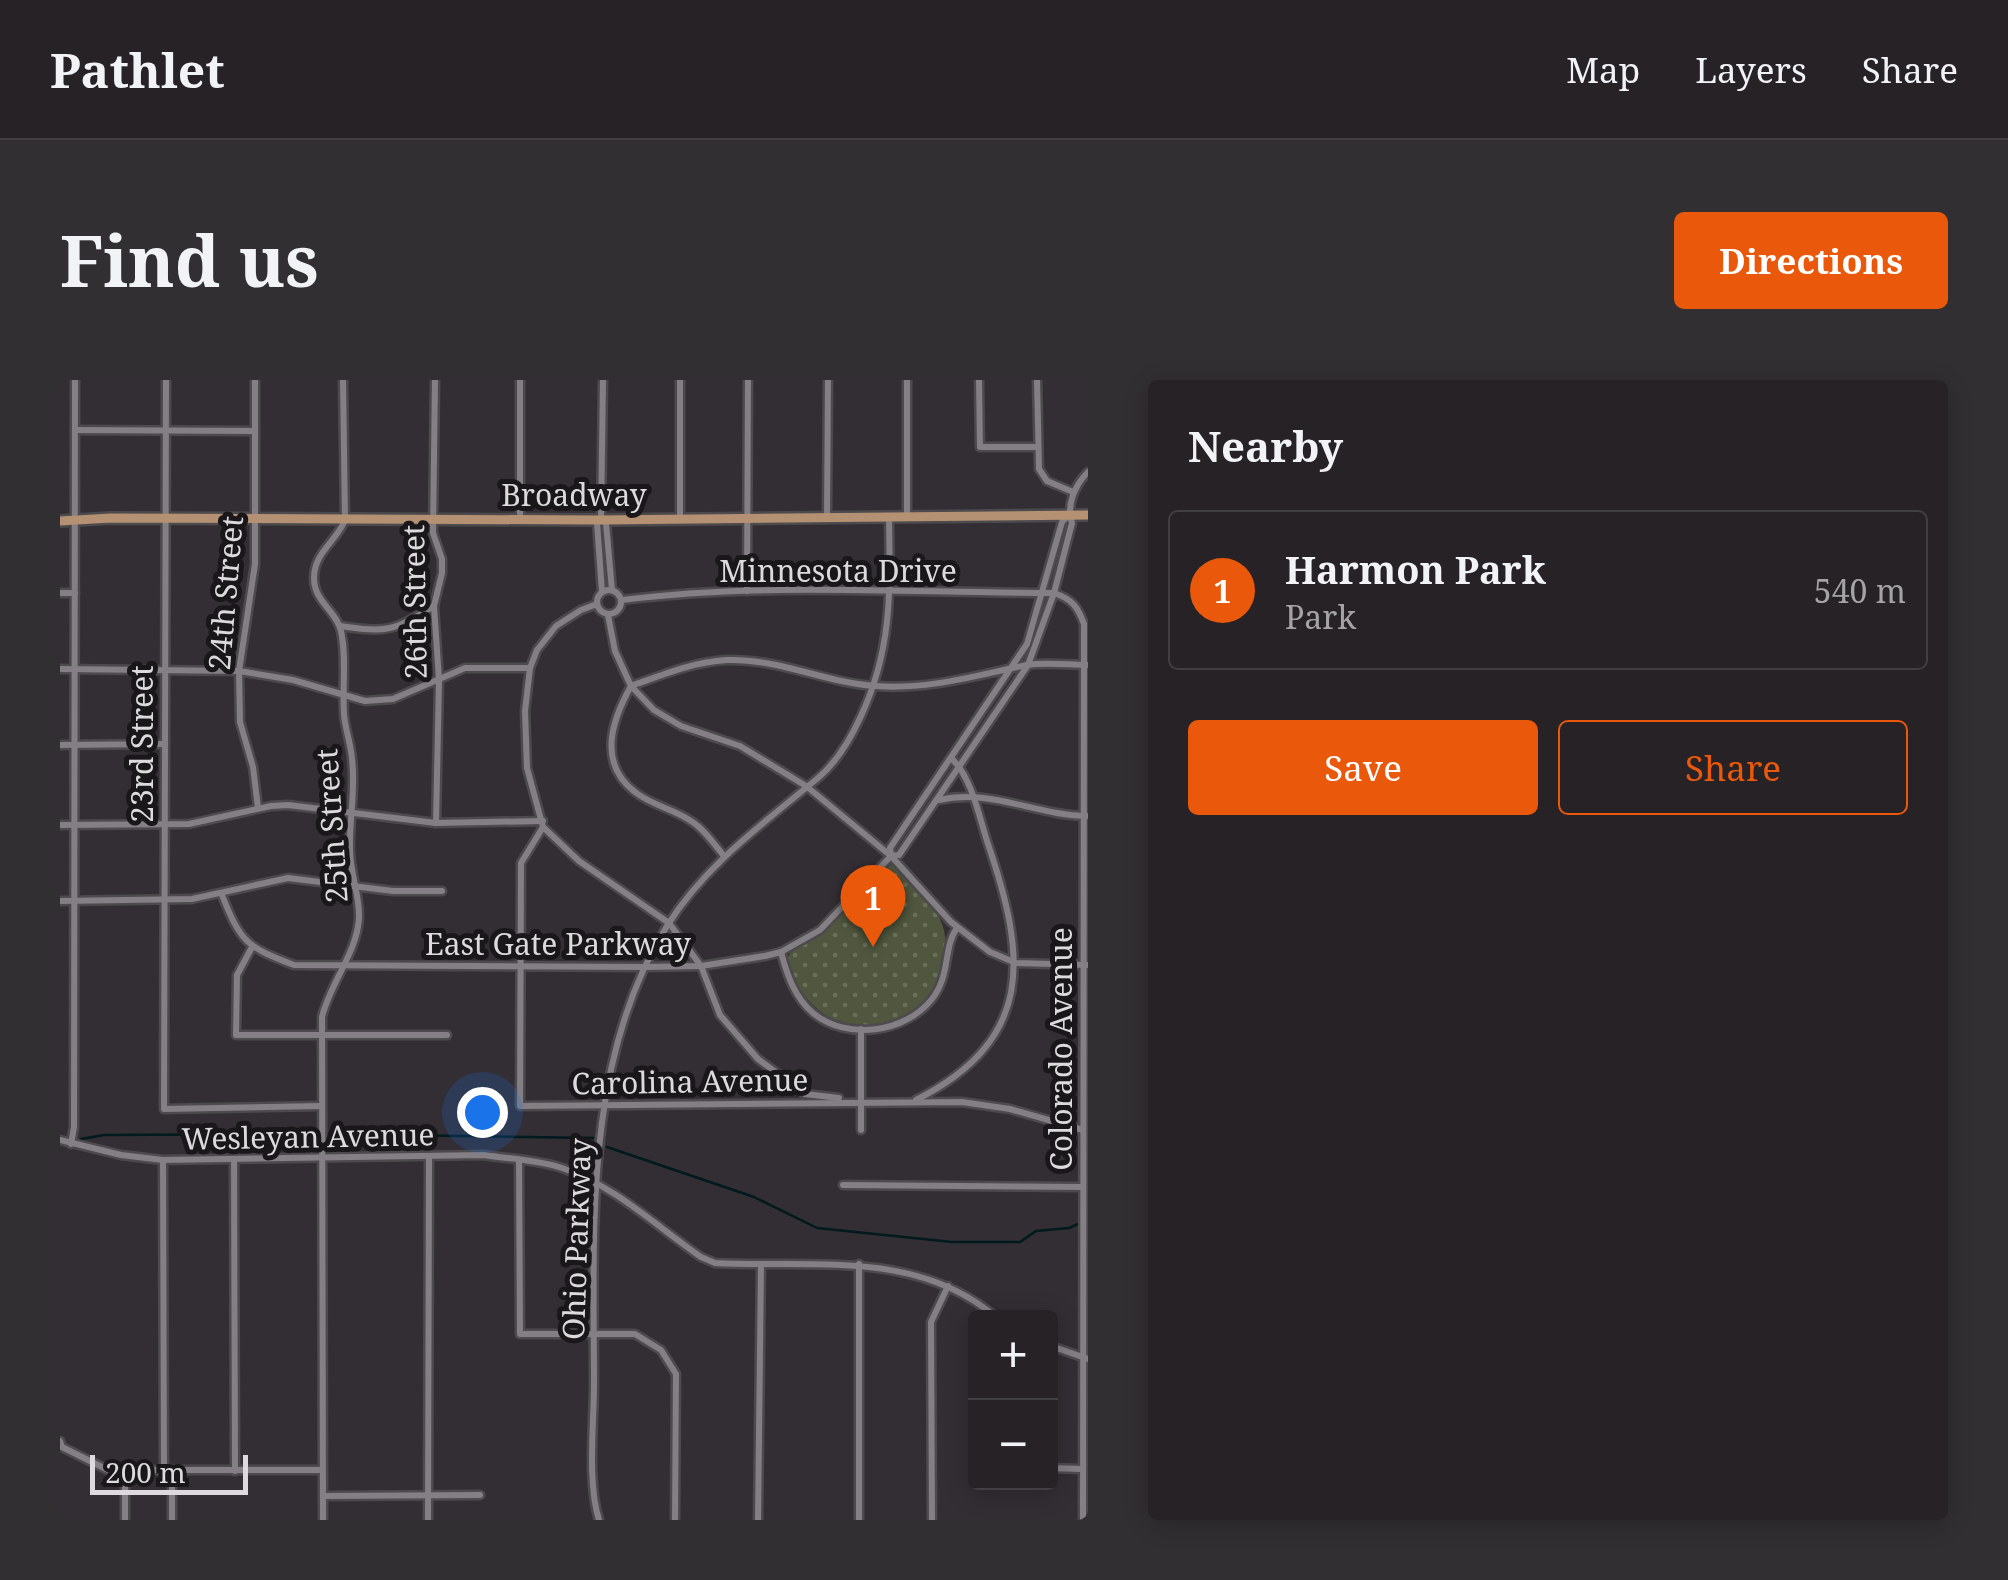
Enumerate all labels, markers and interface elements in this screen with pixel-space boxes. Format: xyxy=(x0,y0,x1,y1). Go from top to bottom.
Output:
text: Pathlet xyxy=(50,37,225,102)
text: Map xyxy=(1566,46,1640,93)
text: Layers xyxy=(1695,46,1807,93)
text: Share xyxy=(1862,46,1958,93)
text: Find us xyxy=(60,212,319,308)
button: Directions xyxy=(1674,212,1948,309)
text: Nearby xyxy=(1188,417,1343,474)
street label: Broadway xyxy=(501,474,647,515)
street label: 24th Street xyxy=(198,514,252,672)
street label: 26th Street xyxy=(392,524,436,680)
text: Harmon Park xyxy=(1285,543,1546,595)
street label: Minnesota Drive xyxy=(719,550,957,591)
text: 1 xyxy=(1213,569,1232,612)
text: 540 m xyxy=(1814,569,1906,612)
text: Park xyxy=(1285,595,1356,638)
street label: 23rd Street xyxy=(121,665,162,823)
button: Save xyxy=(1188,720,1538,815)
button: Share xyxy=(1558,720,1908,815)
street label: 25th Street xyxy=(305,747,357,905)
pin: 1 xyxy=(840,864,906,947)
street label: East Gate Parkway xyxy=(425,923,691,964)
street label: Colorado Avenue xyxy=(1040,927,1081,1171)
street label: Carolina Avenue xyxy=(571,1058,809,1104)
your location xyxy=(457,1087,508,1138)
street label: Wesleyan Avenue xyxy=(181,1113,435,1159)
street label: Ohio Parkway xyxy=(552,1137,600,1341)
map controls xyxy=(968,1310,1058,1490)
button: + xyxy=(968,1310,1058,1400)
button: − xyxy=(968,1400,1058,1490)
scale bar xyxy=(90,1450,248,1494)
text: 200 m xyxy=(105,1453,186,1491)

